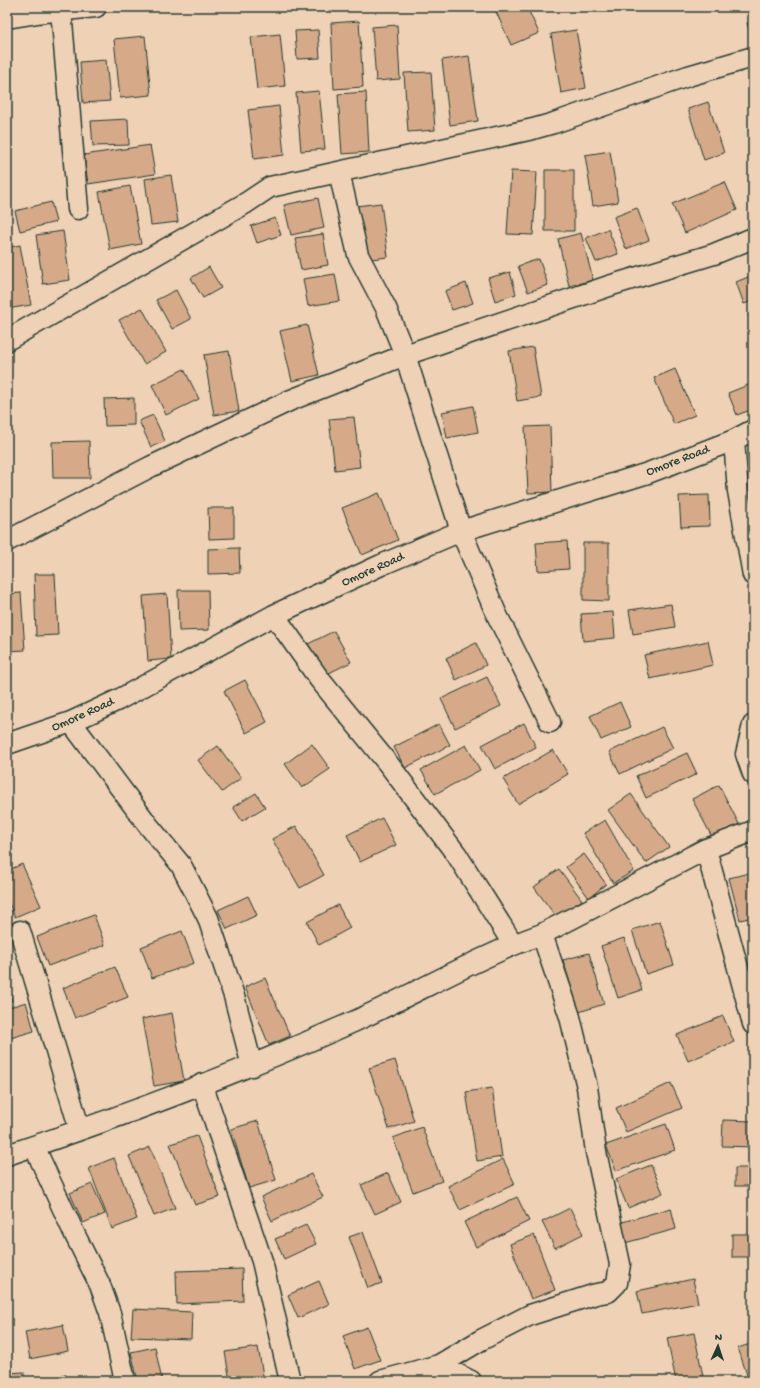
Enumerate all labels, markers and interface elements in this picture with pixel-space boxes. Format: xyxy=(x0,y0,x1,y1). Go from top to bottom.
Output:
street label: Omore Road xyxy=(644,442,713,480)
street label: Omore Road xyxy=(340,549,408,590)
street label: Omore Road xyxy=(50,694,118,735)
north arrow xyxy=(698,1326,738,1366)
text: N xyxy=(715,1332,722,1344)

